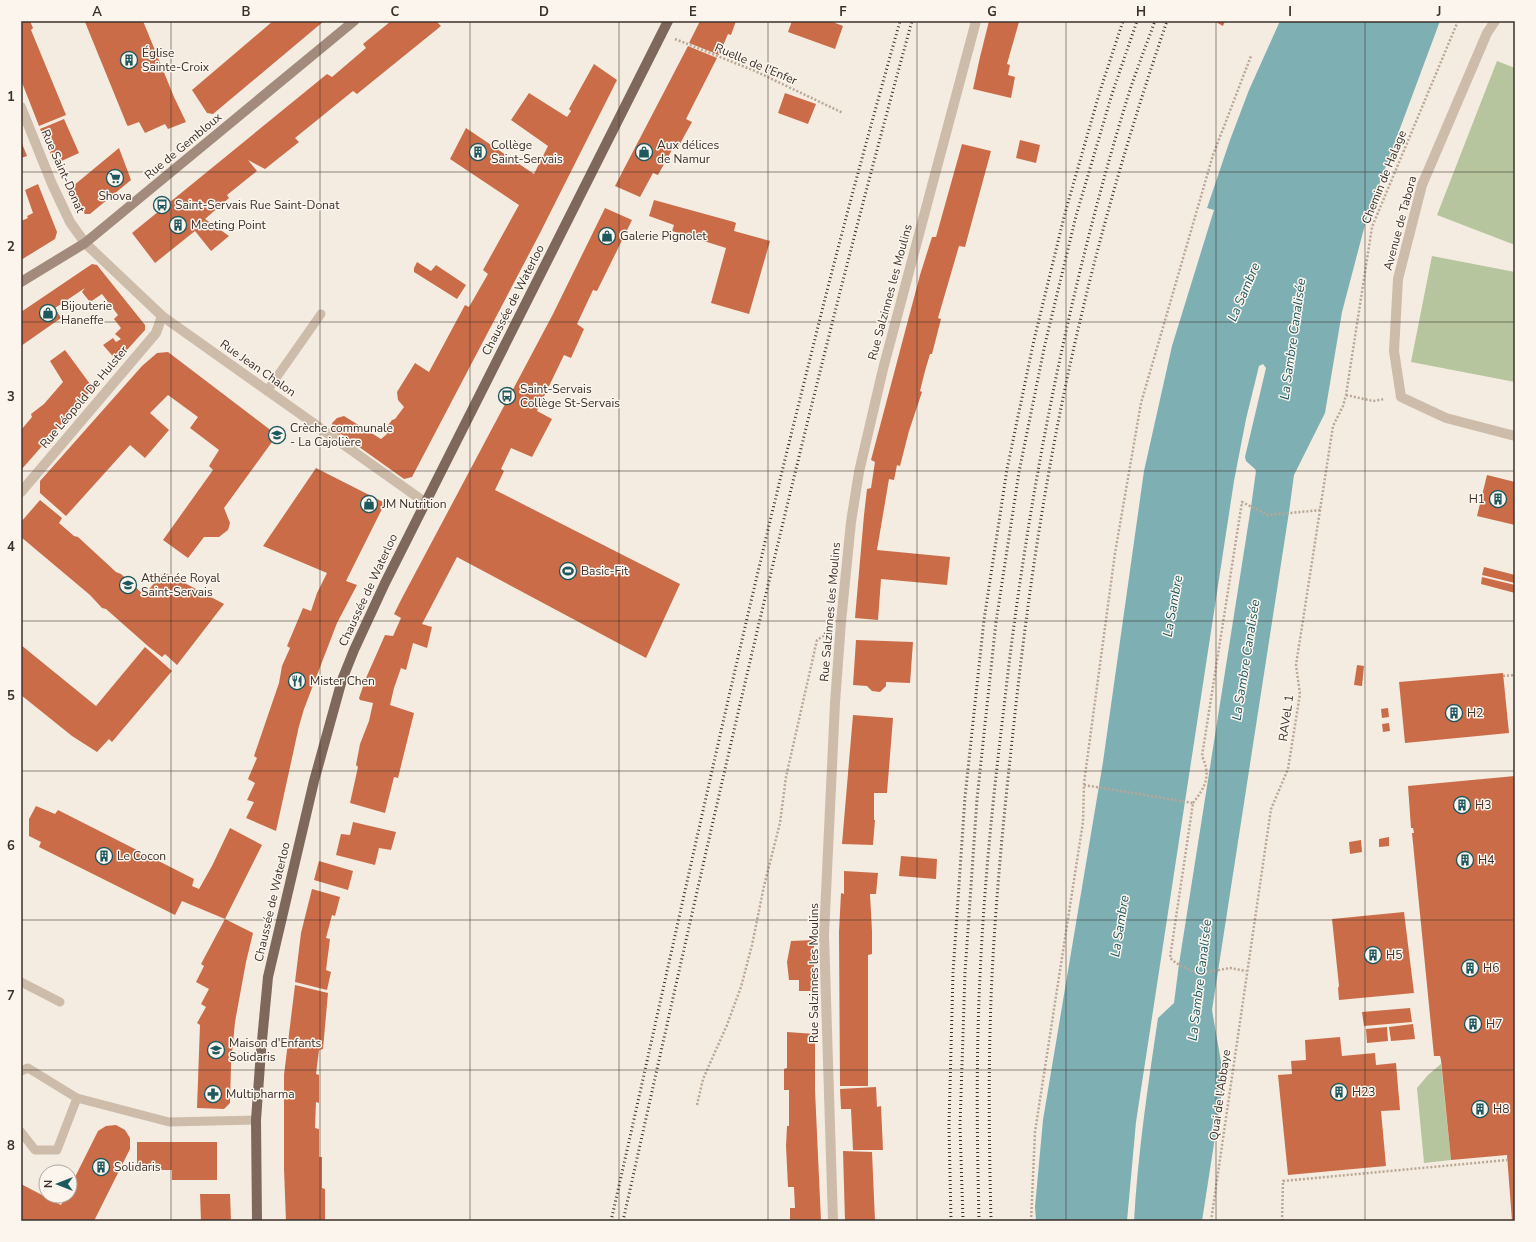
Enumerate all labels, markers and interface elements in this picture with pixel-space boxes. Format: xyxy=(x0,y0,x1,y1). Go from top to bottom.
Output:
text: A xyxy=(92,3,102,21)
text: B xyxy=(242,3,251,21)
text: C xyxy=(391,3,400,21)
text: D xyxy=(539,3,549,21)
text: E xyxy=(689,3,697,21)
text: F xyxy=(839,3,847,21)
text: G xyxy=(987,3,997,21)
text: H xyxy=(1136,3,1146,21)
text: I xyxy=(1288,3,1292,21)
text: J xyxy=(1436,3,1441,21)
street label: Ruelle de l'Enfer xyxy=(712,39,800,89)
place label: Église Sainte-Croix xyxy=(142,45,210,75)
building icon: Église Sainte-Croix xyxy=(119,50,139,70)
text: 1 xyxy=(7,88,15,106)
street label: Rue de Gembloux xyxy=(141,108,226,183)
street label: Rue Saint-Donat xyxy=(37,127,89,216)
street label: Chemin de Halage xyxy=(1358,128,1410,226)
place label: Collège Saint-Servais xyxy=(491,137,563,167)
place label: Aux délices de Namur xyxy=(657,137,719,167)
building icon: Collège Saint-Servais xyxy=(468,142,488,162)
shop icon: Aux délices de Namur xyxy=(634,142,654,162)
supermarket icon: Shova xyxy=(105,168,125,188)
street label: Avenue de Tabora xyxy=(1380,174,1420,272)
place label: Shova xyxy=(98,188,132,204)
bus stop icon: Saint-Servais Rue Saint-Donat xyxy=(152,195,172,215)
place label: Saint-Servais Rue Saint-Donat xyxy=(175,197,340,213)
building icon: Meeting Point xyxy=(168,215,188,235)
place label: Meeting Point xyxy=(191,217,267,233)
street label: Rue Salzinnes les Moulins xyxy=(864,222,916,362)
shop icon: Galerie Pignolet xyxy=(597,226,617,246)
place label: Galerie Pignolet xyxy=(620,228,707,244)
text: 2 xyxy=(7,238,15,256)
street label: Chaussée de Waterloo xyxy=(478,242,548,358)
water label: La Sambre xyxy=(1224,260,1265,324)
water label: La Sambre Canalisée xyxy=(1276,277,1310,401)
place label: Bijouterie Haneffe xyxy=(61,298,112,328)
shop icon: Bijouterie Haneffe xyxy=(38,303,58,323)
street label: Rue Jean Chalon xyxy=(217,336,299,400)
street label: Rue Léopold De Hulster xyxy=(36,342,132,452)
place label: Saint-Servais Collège St-Servais xyxy=(520,381,620,411)
bus stop icon: Saint-Servais Collège St-Servais xyxy=(497,386,517,406)
text: 3 xyxy=(7,388,15,406)
place label: Crèche communale - La Cajolière xyxy=(290,420,393,450)
school or university icon: Crèche communale - La Cajolière xyxy=(267,425,287,445)
building icon: H1 xyxy=(1488,489,1508,509)
place label: H1 xyxy=(1469,491,1485,507)
shop icon: JM Nutrition xyxy=(359,494,379,514)
place label: JM Nutrition xyxy=(381,496,447,512)
street label: Chaussée de Waterloo xyxy=(335,531,401,649)
text: 4 xyxy=(7,538,15,556)
street label: Rue Salzinnes les Moulins xyxy=(816,541,844,682)
sports icon: Basic-Fit xyxy=(558,561,578,581)
place label: Basic-Fit xyxy=(581,563,629,579)
place label: Athénée Royal Saint-Servais xyxy=(141,570,221,600)
water label: La Sambre xyxy=(1159,574,1187,638)
school or university icon: Athénée Royal Saint-Servais xyxy=(118,575,138,595)
water label: La Sambre Canalisée xyxy=(1228,598,1264,722)
restaurant icon: Mister Chen xyxy=(287,671,307,691)
place label: Mister Chen xyxy=(310,673,375,689)
text: 5 xyxy=(7,687,15,705)
street label: RAVeL 1 xyxy=(1275,694,1297,742)
building icon: H2 xyxy=(1444,703,1464,723)
place label: H2 xyxy=(1467,705,1483,721)
building icon: H3 xyxy=(1452,795,1472,815)
place label: H3 xyxy=(1475,797,1491,813)
text: 6 xyxy=(7,837,15,855)
street label: Chaussée de Waterloo xyxy=(250,840,294,963)
building icon: Le Cocon xyxy=(94,846,114,866)
place label: Le Cocon xyxy=(117,848,166,864)
building icon: H4 xyxy=(1455,850,1475,870)
place label: H4 xyxy=(1478,852,1494,868)
water label: La Sambre xyxy=(1106,894,1134,958)
street label: Rue Salzinnes les Moulins xyxy=(806,903,822,1043)
water label: La Sambre Canalisée xyxy=(1184,918,1216,1042)
building icon: H5 xyxy=(1363,945,1383,965)
place label: H5 xyxy=(1386,947,1402,963)
building icon: H6 xyxy=(1460,958,1480,978)
place label: H6 xyxy=(1483,960,1499,976)
text: 7 xyxy=(7,987,15,1005)
building icon: H7 xyxy=(1463,1014,1483,1034)
place label: H7 xyxy=(1486,1016,1502,1032)
place label: Maison d'Enfants Solidaris xyxy=(229,1035,322,1065)
school or university icon: Maison d'Enfants Solidaris xyxy=(206,1040,226,1060)
street label: Quai de l'Abbaye xyxy=(1206,1048,1234,1142)
building icon: H23 xyxy=(1329,1082,1349,1102)
pharmacy icon: Multipharma xyxy=(203,1084,223,1104)
place label: H23 xyxy=(1352,1084,1376,1100)
place label: Multipharma xyxy=(226,1086,295,1102)
building icon: H8 xyxy=(1470,1099,1490,1119)
place label: H8 xyxy=(1493,1101,1509,1117)
text: 8 xyxy=(7,1137,15,1155)
building icon: Solidaris xyxy=(91,1157,111,1177)
place label: Solidaris xyxy=(114,1159,161,1175)
north arrow xyxy=(38,1164,78,1204)
text: N xyxy=(41,1180,56,1188)

